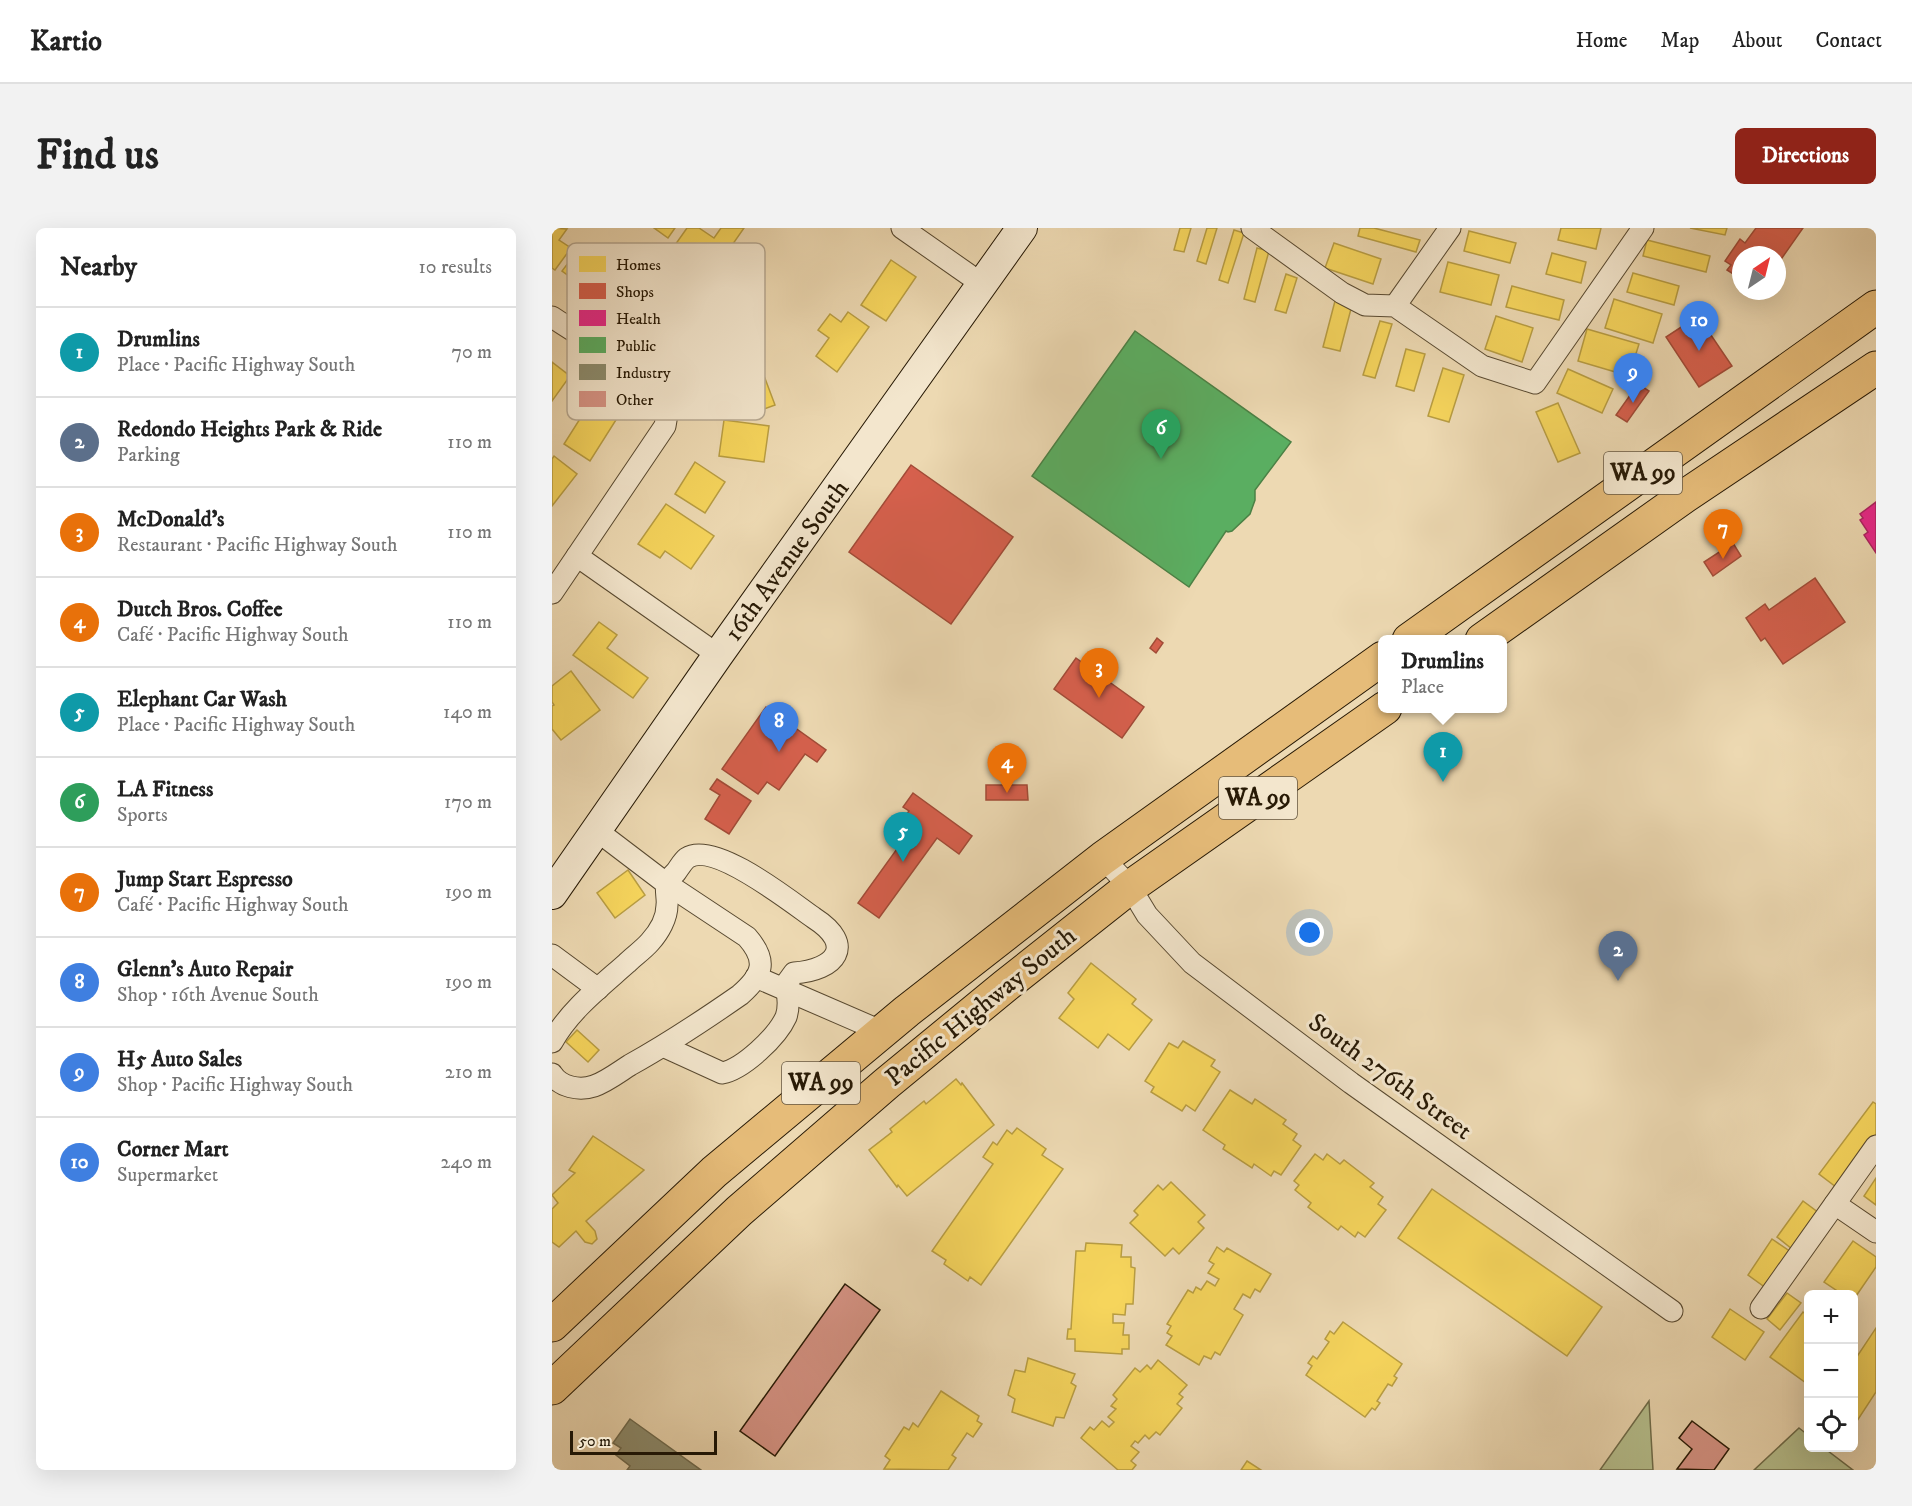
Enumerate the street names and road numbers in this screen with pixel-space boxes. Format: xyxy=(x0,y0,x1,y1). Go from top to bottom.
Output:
road number: WA 99 xyxy=(1604,452,1682,494)
street label: 16th Avenue South xyxy=(717,473,857,648)
road number: WA 99 xyxy=(1219,777,1297,819)
street label: Pacific Highway South xyxy=(879,920,1084,1094)
street label: South 276th Street xyxy=(1302,1006,1478,1148)
road number: WA 99 xyxy=(782,1062,860,1104)

